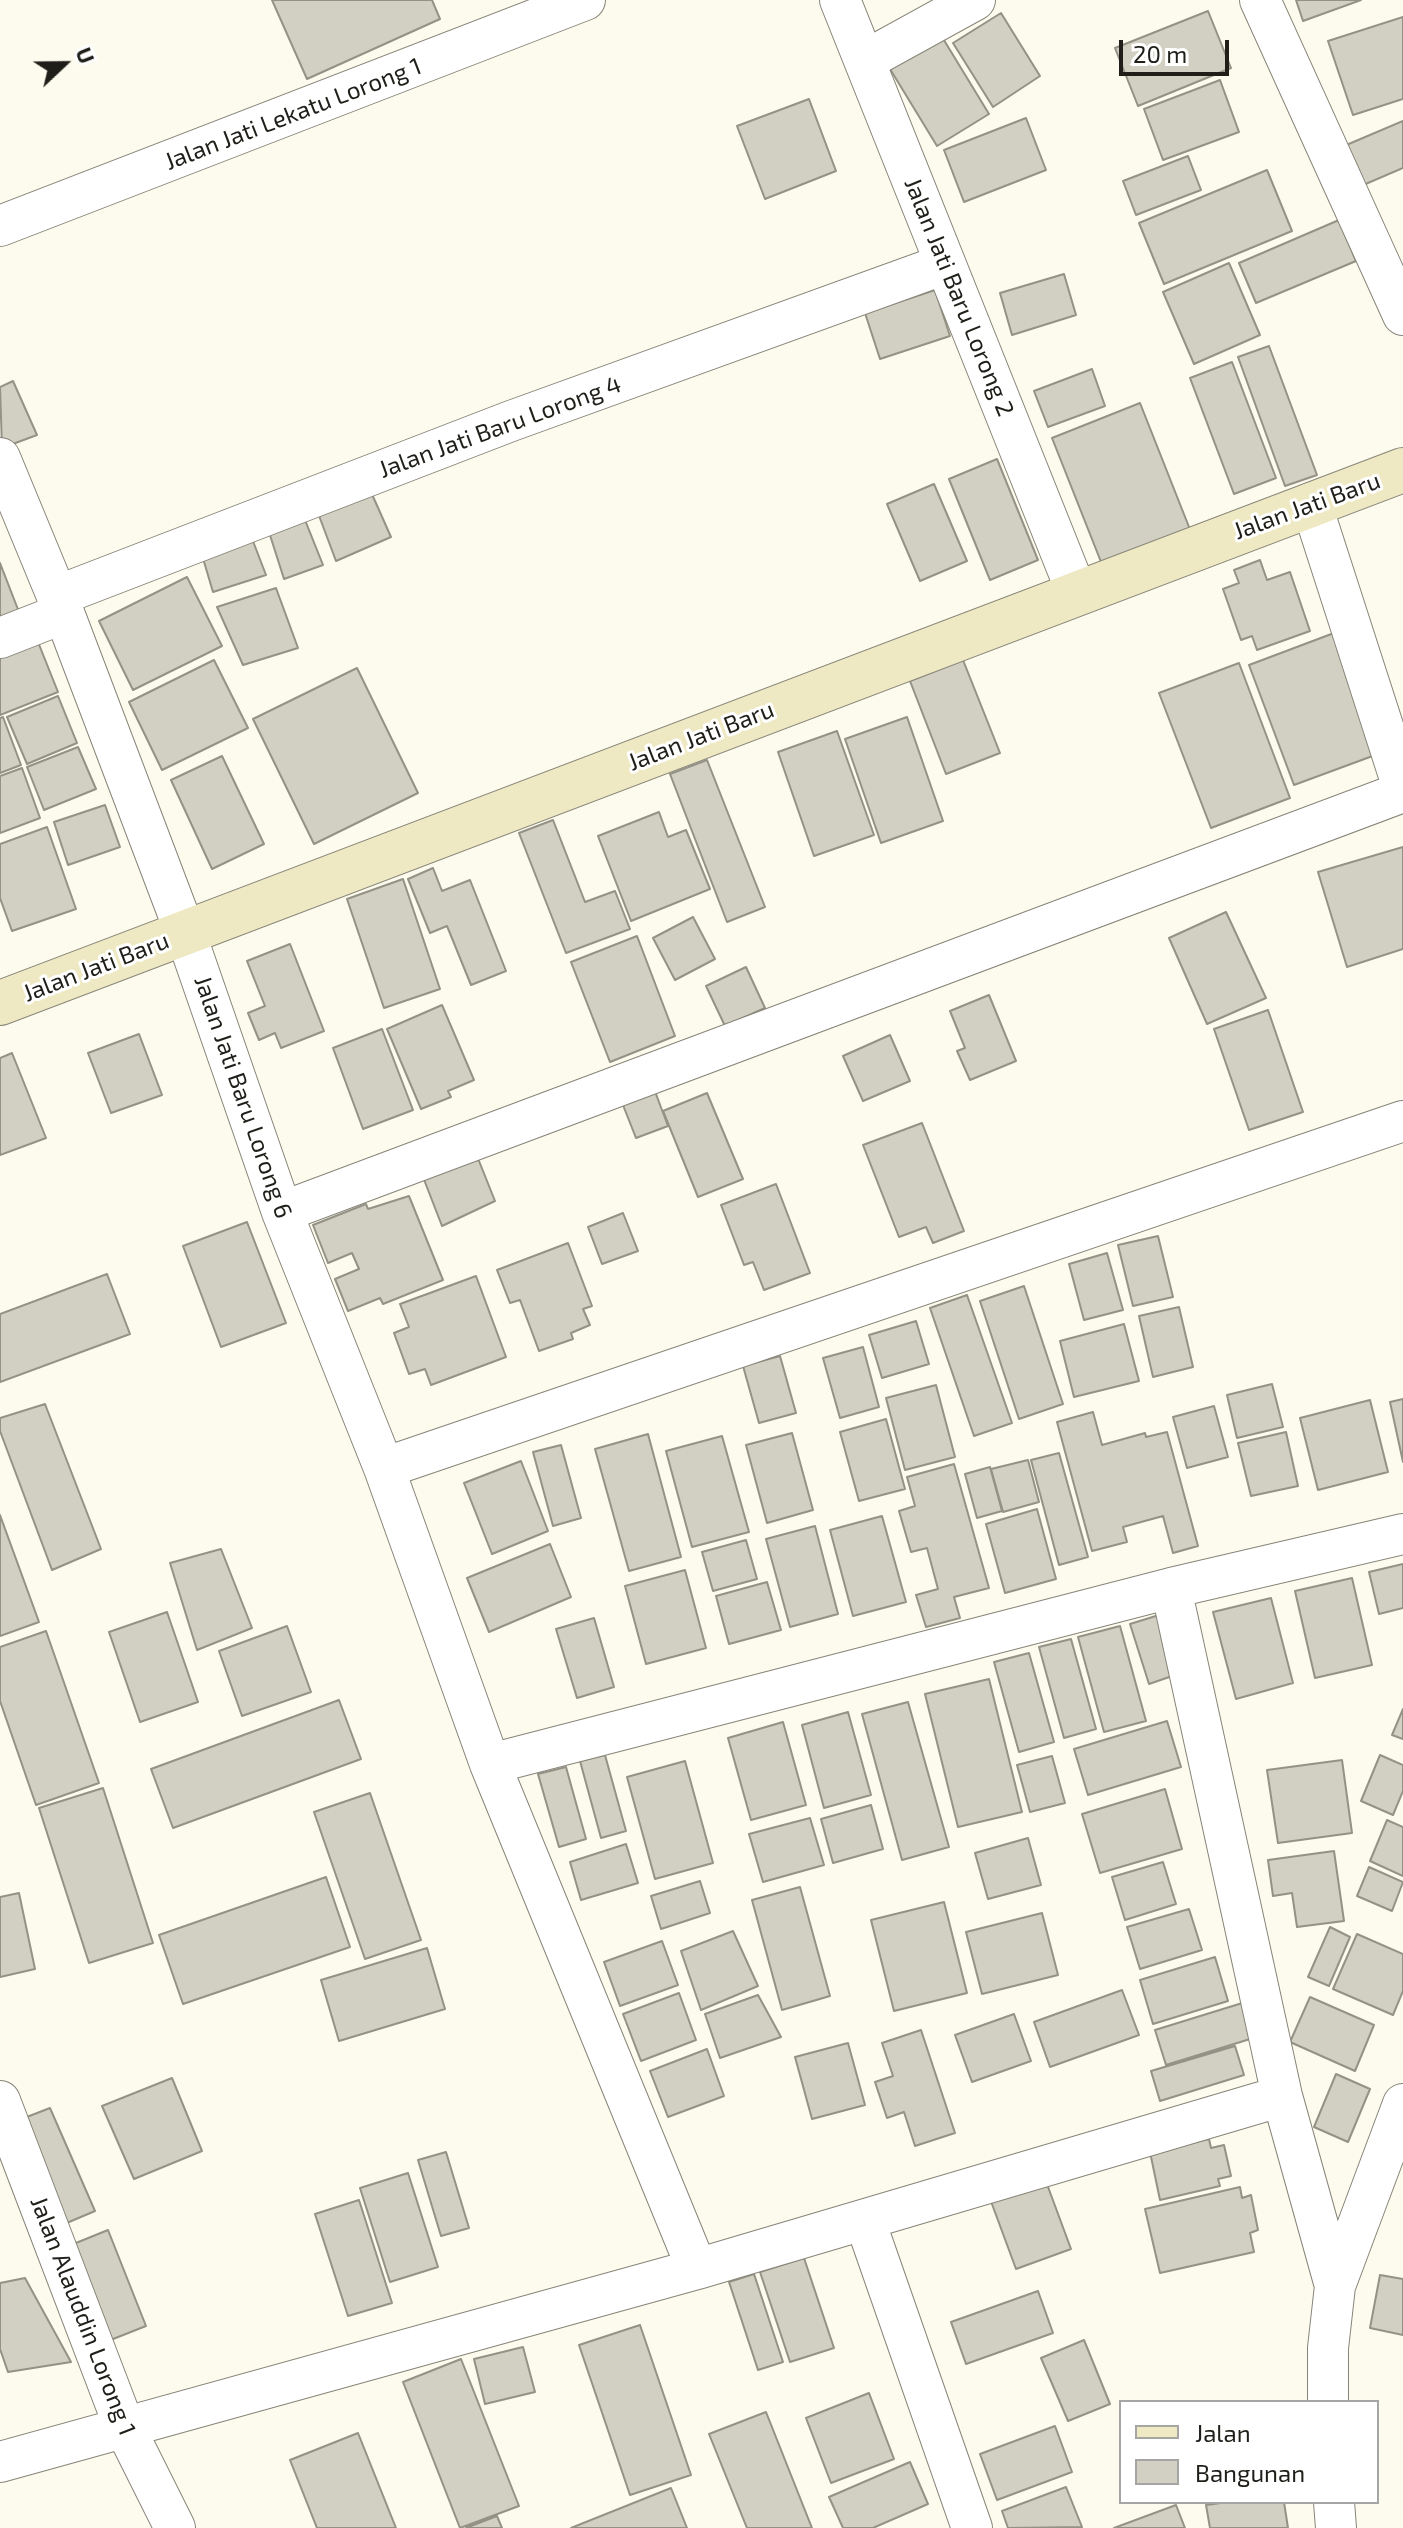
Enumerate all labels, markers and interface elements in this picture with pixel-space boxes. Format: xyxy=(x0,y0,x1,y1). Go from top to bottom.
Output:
north arrow xyxy=(24,24,104,104)
scale bar xyxy=(1123,24,1233,74)
text: 20 m xyxy=(1133,39,1187,68)
text: U xyxy=(71,43,101,67)
street label: Jalan Jati Lekatu Lorong 1 xyxy=(161,52,425,176)
street label: Jalan Jati Baru Lorong 2 xyxy=(898,174,1020,420)
street label: Jalan Jati Baru Lorong 4 xyxy=(375,370,625,484)
street label: Jalan Jati Baru xyxy=(1230,466,1384,546)
street label: Jalan Jati Baru xyxy=(624,695,778,777)
street label: Jalan Jati Baru xyxy=(19,926,173,1008)
street label: Jalan Jati Baru Lorong 6 xyxy=(188,972,298,1222)
street label: Jalan Alauddin Lorong 1 xyxy=(24,2192,142,2440)
legend xyxy=(1119,2400,1379,2504)
text: Jalan xyxy=(1195,2418,1251,2447)
text: Bangunan xyxy=(1195,2458,1305,2487)

